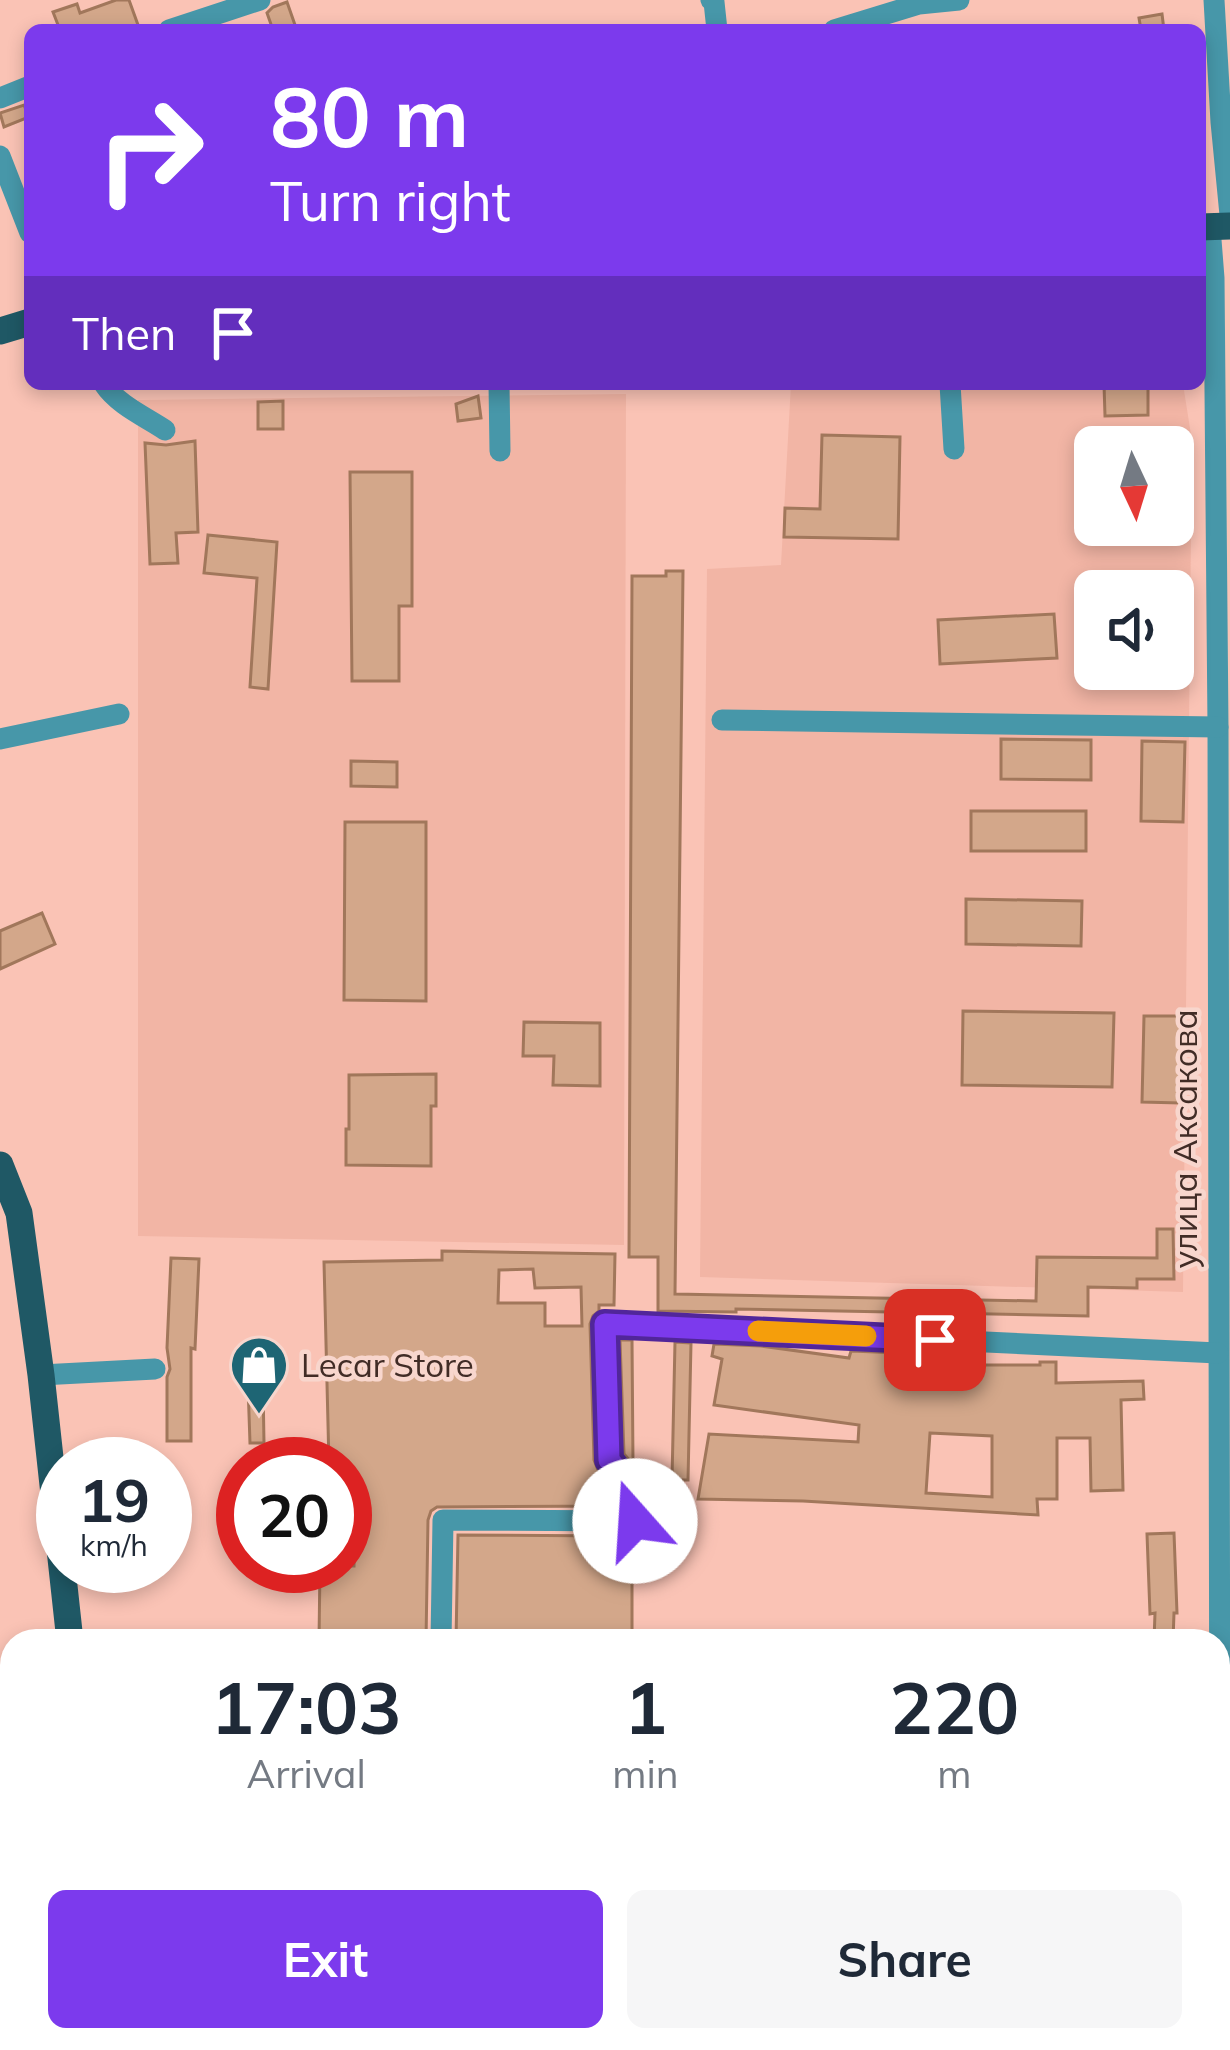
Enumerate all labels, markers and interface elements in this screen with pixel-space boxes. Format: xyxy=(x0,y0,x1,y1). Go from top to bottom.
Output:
text: 80 m xyxy=(270,63,469,168)
icon: right xyxy=(72,72,228,228)
text: Turn right xyxy=(270,167,511,235)
icon: arrive xyxy=(200,300,266,366)
text: Then xyxy=(72,305,176,361)
north arrow xyxy=(1074,426,1194,546)
map controls xyxy=(1074,426,1194,690)
button: sound xyxy=(1074,570,1194,690)
street label: улица Аксакова xyxy=(1164,1009,1205,1269)
pin xyxy=(884,1289,986,1391)
icon: arrive xyxy=(902,1307,968,1373)
shop icon: Lecar Store xyxy=(228,1334,290,1416)
place label: Lecar Store xyxy=(301,1344,474,1385)
speed limit sign: 20 xyxy=(216,1437,372,1593)
position arrow xyxy=(572,1458,698,1584)
text: 19 xyxy=(78,1462,150,1537)
text: km/h xyxy=(80,1526,148,1564)
text: 17:03 xyxy=(211,1662,401,1752)
text: 1 xyxy=(624,1662,667,1752)
text: 220 xyxy=(890,1662,1019,1752)
text: Arrival xyxy=(247,1749,366,1798)
text: min xyxy=(612,1749,679,1798)
text: m xyxy=(937,1749,971,1798)
button: Exit xyxy=(48,1890,603,2028)
button: Share xyxy=(627,1890,1182,2028)

